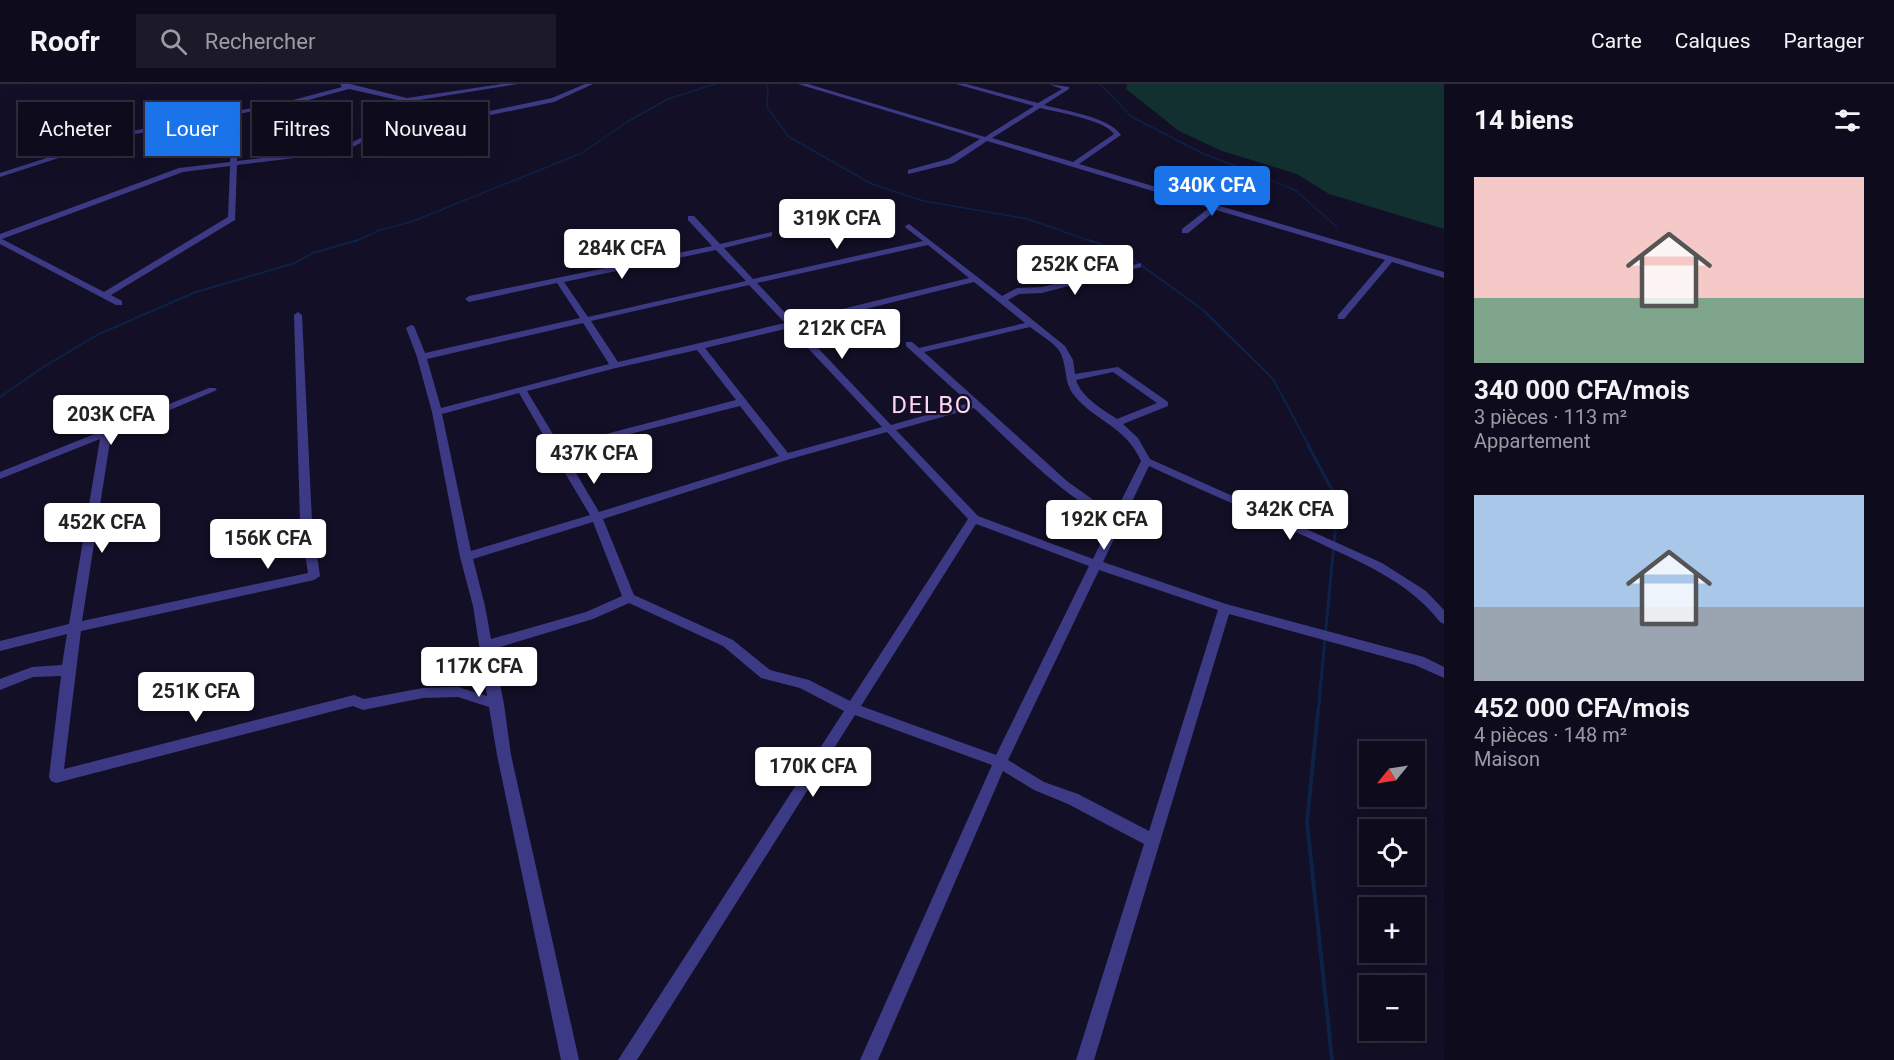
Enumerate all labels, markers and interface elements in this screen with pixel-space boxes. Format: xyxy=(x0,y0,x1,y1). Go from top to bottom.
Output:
search box xyxy=(136,14,556,68)
text: Roofr xyxy=(30,25,100,58)
icon: search xyxy=(157,25,190,58)
text: Rechercher xyxy=(205,29,315,54)
text: Carte xyxy=(1591,29,1642,53)
text: Calques xyxy=(1675,29,1750,53)
text: Partager xyxy=(1783,29,1864,53)
chip: Acheter xyxy=(18,102,133,156)
chip: Louer xyxy=(145,102,240,156)
chip: Filtres xyxy=(252,102,351,156)
chip: Nouveau xyxy=(363,102,488,156)
icon: filters xyxy=(1831,104,1864,137)
text: 14 biens xyxy=(1474,105,1574,135)
pin: 340K CFA xyxy=(1150,166,1274,217)
text: 340K CFA xyxy=(1168,173,1256,197)
pin: 319K CFA xyxy=(775,199,899,250)
text: 319K CFA xyxy=(793,206,881,230)
icon: home xyxy=(1615,216,1723,324)
pin: 284K CFA xyxy=(560,229,684,280)
text: 284K CFA xyxy=(578,236,666,260)
pin: 252K CFA xyxy=(1013,245,1137,296)
text: 252K CFA xyxy=(1031,252,1119,276)
pin: 212K CFA xyxy=(780,309,904,360)
text: 212K CFA xyxy=(798,316,886,340)
text: 340 000 CFA/mois xyxy=(1474,375,1690,405)
district label: DELBO xyxy=(891,391,973,419)
pin: 203K CFA xyxy=(49,395,173,446)
text: 203K CFA xyxy=(67,402,155,426)
text: 3 pièces · 113 m² xyxy=(1474,405,1627,429)
text: Appartement xyxy=(1474,429,1591,453)
pin: 437K CFA xyxy=(532,434,656,485)
text: 437K CFA xyxy=(550,441,638,465)
pin: 342K CFA xyxy=(1228,490,1352,541)
text: 342K CFA xyxy=(1246,497,1334,521)
pin: 192K CFA xyxy=(1042,500,1166,551)
pin: 452K CFA xyxy=(40,503,164,554)
text: 192K CFA xyxy=(1060,507,1148,531)
text: 452K CFA xyxy=(58,510,146,534)
pin: 156K CFA xyxy=(206,519,330,570)
text: 156K CFA xyxy=(224,526,312,550)
icon: home xyxy=(1615,534,1723,642)
pin: 117K CFA xyxy=(417,647,541,698)
text: 117K CFA xyxy=(435,654,523,678)
pin: 251K CFA xyxy=(134,672,258,723)
text: 251K CFA xyxy=(152,679,240,703)
text: 452 000 CFA/mois xyxy=(1474,693,1690,723)
text: 4 pièces · 148 m² xyxy=(1474,723,1627,747)
north arrow xyxy=(1359,741,1425,807)
map controls xyxy=(1359,741,1425,1041)
pin: 170K CFA xyxy=(751,747,875,798)
text: Maison xyxy=(1474,747,1540,771)
text: 170K CFA xyxy=(769,754,857,778)
button: locate xyxy=(1359,819,1425,885)
button: + xyxy=(1359,897,1425,963)
button: − xyxy=(1359,975,1425,1041)

